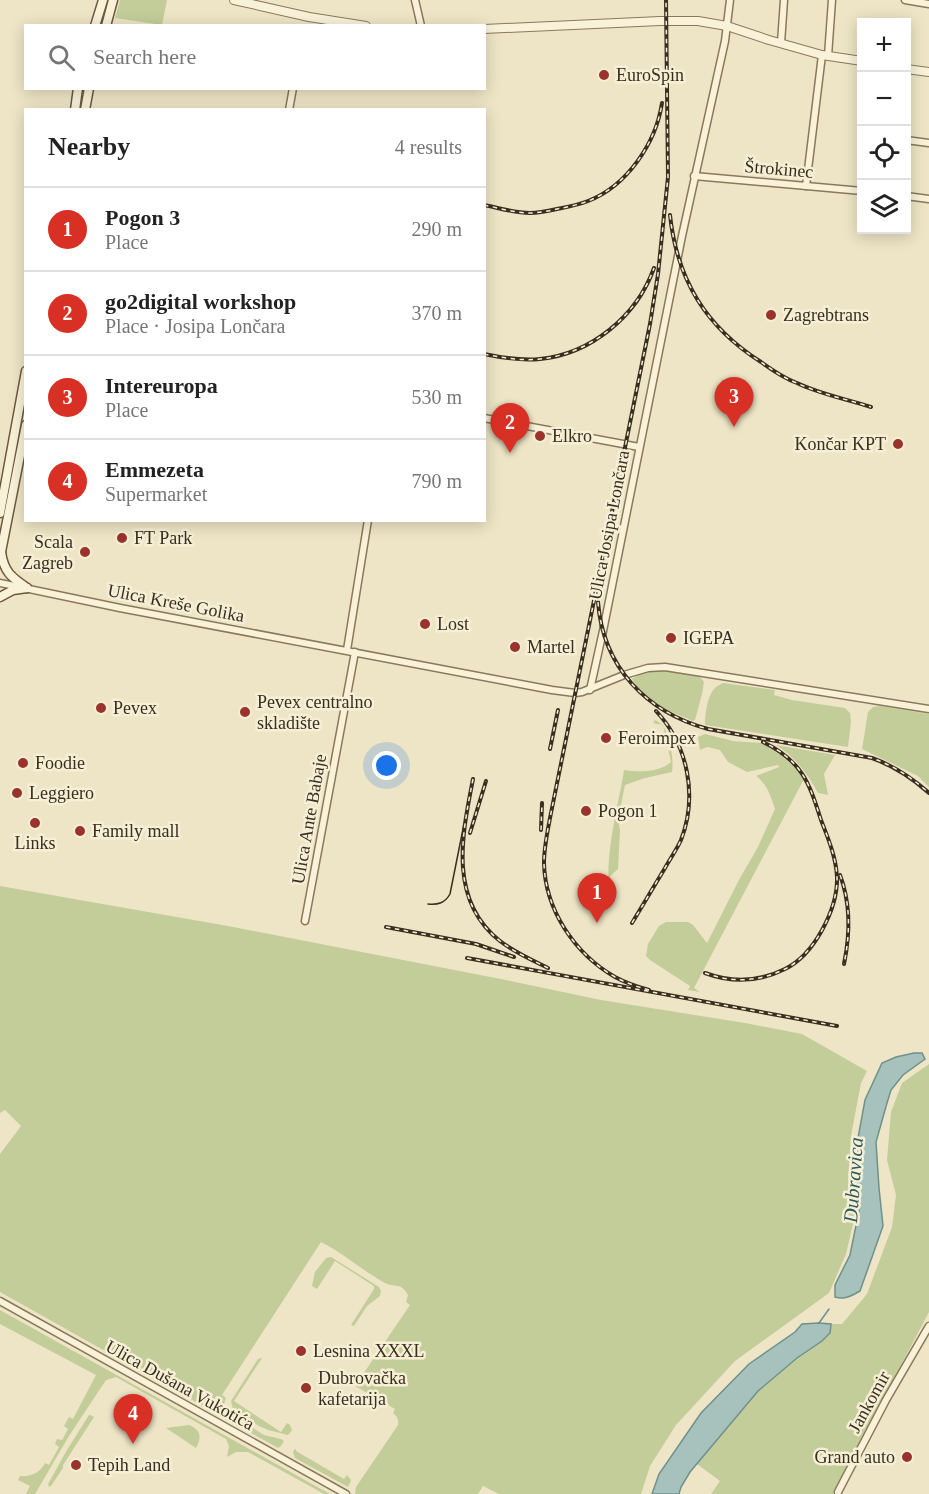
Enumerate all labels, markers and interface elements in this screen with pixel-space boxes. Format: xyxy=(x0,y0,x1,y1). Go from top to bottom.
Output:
map controls xyxy=(857,18,911,234)
button: + xyxy=(857,18,911,72)
search box xyxy=(24,24,486,90)
icon: search xyxy=(45,41,78,74)
text: Search here xyxy=(93,44,196,69)
place label: EuroSpin xyxy=(616,65,684,85)
marker: EuroSpin xyxy=(597,68,611,82)
button: − xyxy=(857,72,911,126)
button: locate xyxy=(857,126,911,180)
text: Nearby xyxy=(48,132,130,161)
text: 4 results xyxy=(395,136,462,158)
street label: Štrokinec xyxy=(744,155,814,182)
button: layers xyxy=(857,180,911,234)
text: Pogon 3 xyxy=(105,205,180,230)
text: 1 xyxy=(63,218,73,240)
text: 290 m xyxy=(411,218,462,240)
text: Place xyxy=(105,231,148,253)
text: go2digital workshop xyxy=(105,289,296,314)
text: 2 xyxy=(63,302,73,324)
text: 370 m xyxy=(411,302,462,324)
place label: Zagrebtrans xyxy=(783,305,869,325)
marker: Zagrebtrans xyxy=(764,308,778,322)
text: Place · Josipa Lončara xyxy=(105,315,285,337)
text: Intereuropa xyxy=(105,373,218,398)
pin: 3 xyxy=(714,378,754,427)
text: 3 xyxy=(63,386,73,408)
text: 530 m xyxy=(411,386,462,408)
text: Place xyxy=(105,399,148,421)
pin: 2 xyxy=(490,404,530,453)
place label: Elkro xyxy=(552,426,592,446)
marker: Elkro xyxy=(533,429,547,443)
place label: Končar KPT xyxy=(795,434,886,454)
marker: Končar KPT xyxy=(891,437,905,451)
street label: Ulica Josipa Lončara xyxy=(585,449,633,601)
text: Emmezeta xyxy=(105,457,204,482)
text: 4 xyxy=(63,470,73,492)
text: 790 m xyxy=(411,470,462,492)
text: Supermarket xyxy=(105,483,207,505)
place label: FT Park xyxy=(134,528,192,548)
marker: FT Park xyxy=(115,531,129,545)
place label: Scala Zagreb xyxy=(22,532,73,573)
marker: Scala Zagreb xyxy=(78,545,92,559)
street label: Ulica Kreše Golika xyxy=(106,580,246,626)
place label: Lost xyxy=(437,614,469,634)
marker: Lost xyxy=(418,617,432,631)
place label: IGEPA xyxy=(683,628,734,648)
marker: IGEPA xyxy=(664,631,678,645)
place label: Martel xyxy=(527,637,575,657)
marker: Martel xyxy=(508,640,522,654)
place label: Pevex centralno skladište xyxy=(257,692,372,733)
place label: Pevex xyxy=(113,698,157,718)
marker: Pevex xyxy=(94,701,108,715)
marker: Pevex centralno skladište xyxy=(238,705,252,719)
place label: Feroimpex xyxy=(618,728,696,748)
marker: Feroimpex xyxy=(599,731,613,745)
your location xyxy=(372,751,401,780)
street label: Ulica Ante Babaje xyxy=(288,752,330,886)
place label: Foodie xyxy=(35,753,85,773)
marker: Foodie xyxy=(16,756,30,770)
place label: Leggiero xyxy=(29,783,94,803)
marker: Leggiero xyxy=(10,786,24,800)
place label: Pogon 1 xyxy=(598,801,658,821)
marker: Pogon 1 xyxy=(579,804,593,818)
marker: Links xyxy=(28,816,42,830)
place label: Family mall xyxy=(92,821,180,841)
marker: Family mall xyxy=(73,824,87,838)
place label: Links xyxy=(14,833,56,853)
pin: 1 xyxy=(578,874,616,923)
water label: Dubravica xyxy=(839,1137,867,1224)
street label: Ulica Dušana Vukotića xyxy=(102,1336,258,1434)
place label: Lesnina XXXL xyxy=(313,1341,424,1361)
marker: Lesnina XXXL xyxy=(294,1344,308,1358)
place label: Dubrovačka kafetarija xyxy=(318,1368,406,1409)
street label: Jankomir xyxy=(844,1368,894,1436)
marker: Dubrovačka kafetarija xyxy=(299,1381,313,1395)
pin: 4 xyxy=(114,1394,152,1444)
place label: Grand auto xyxy=(815,1447,895,1467)
marker: Grand auto xyxy=(900,1450,914,1464)
place label: Tepih Land xyxy=(88,1455,170,1475)
marker: Tepih Land xyxy=(69,1458,83,1472)

